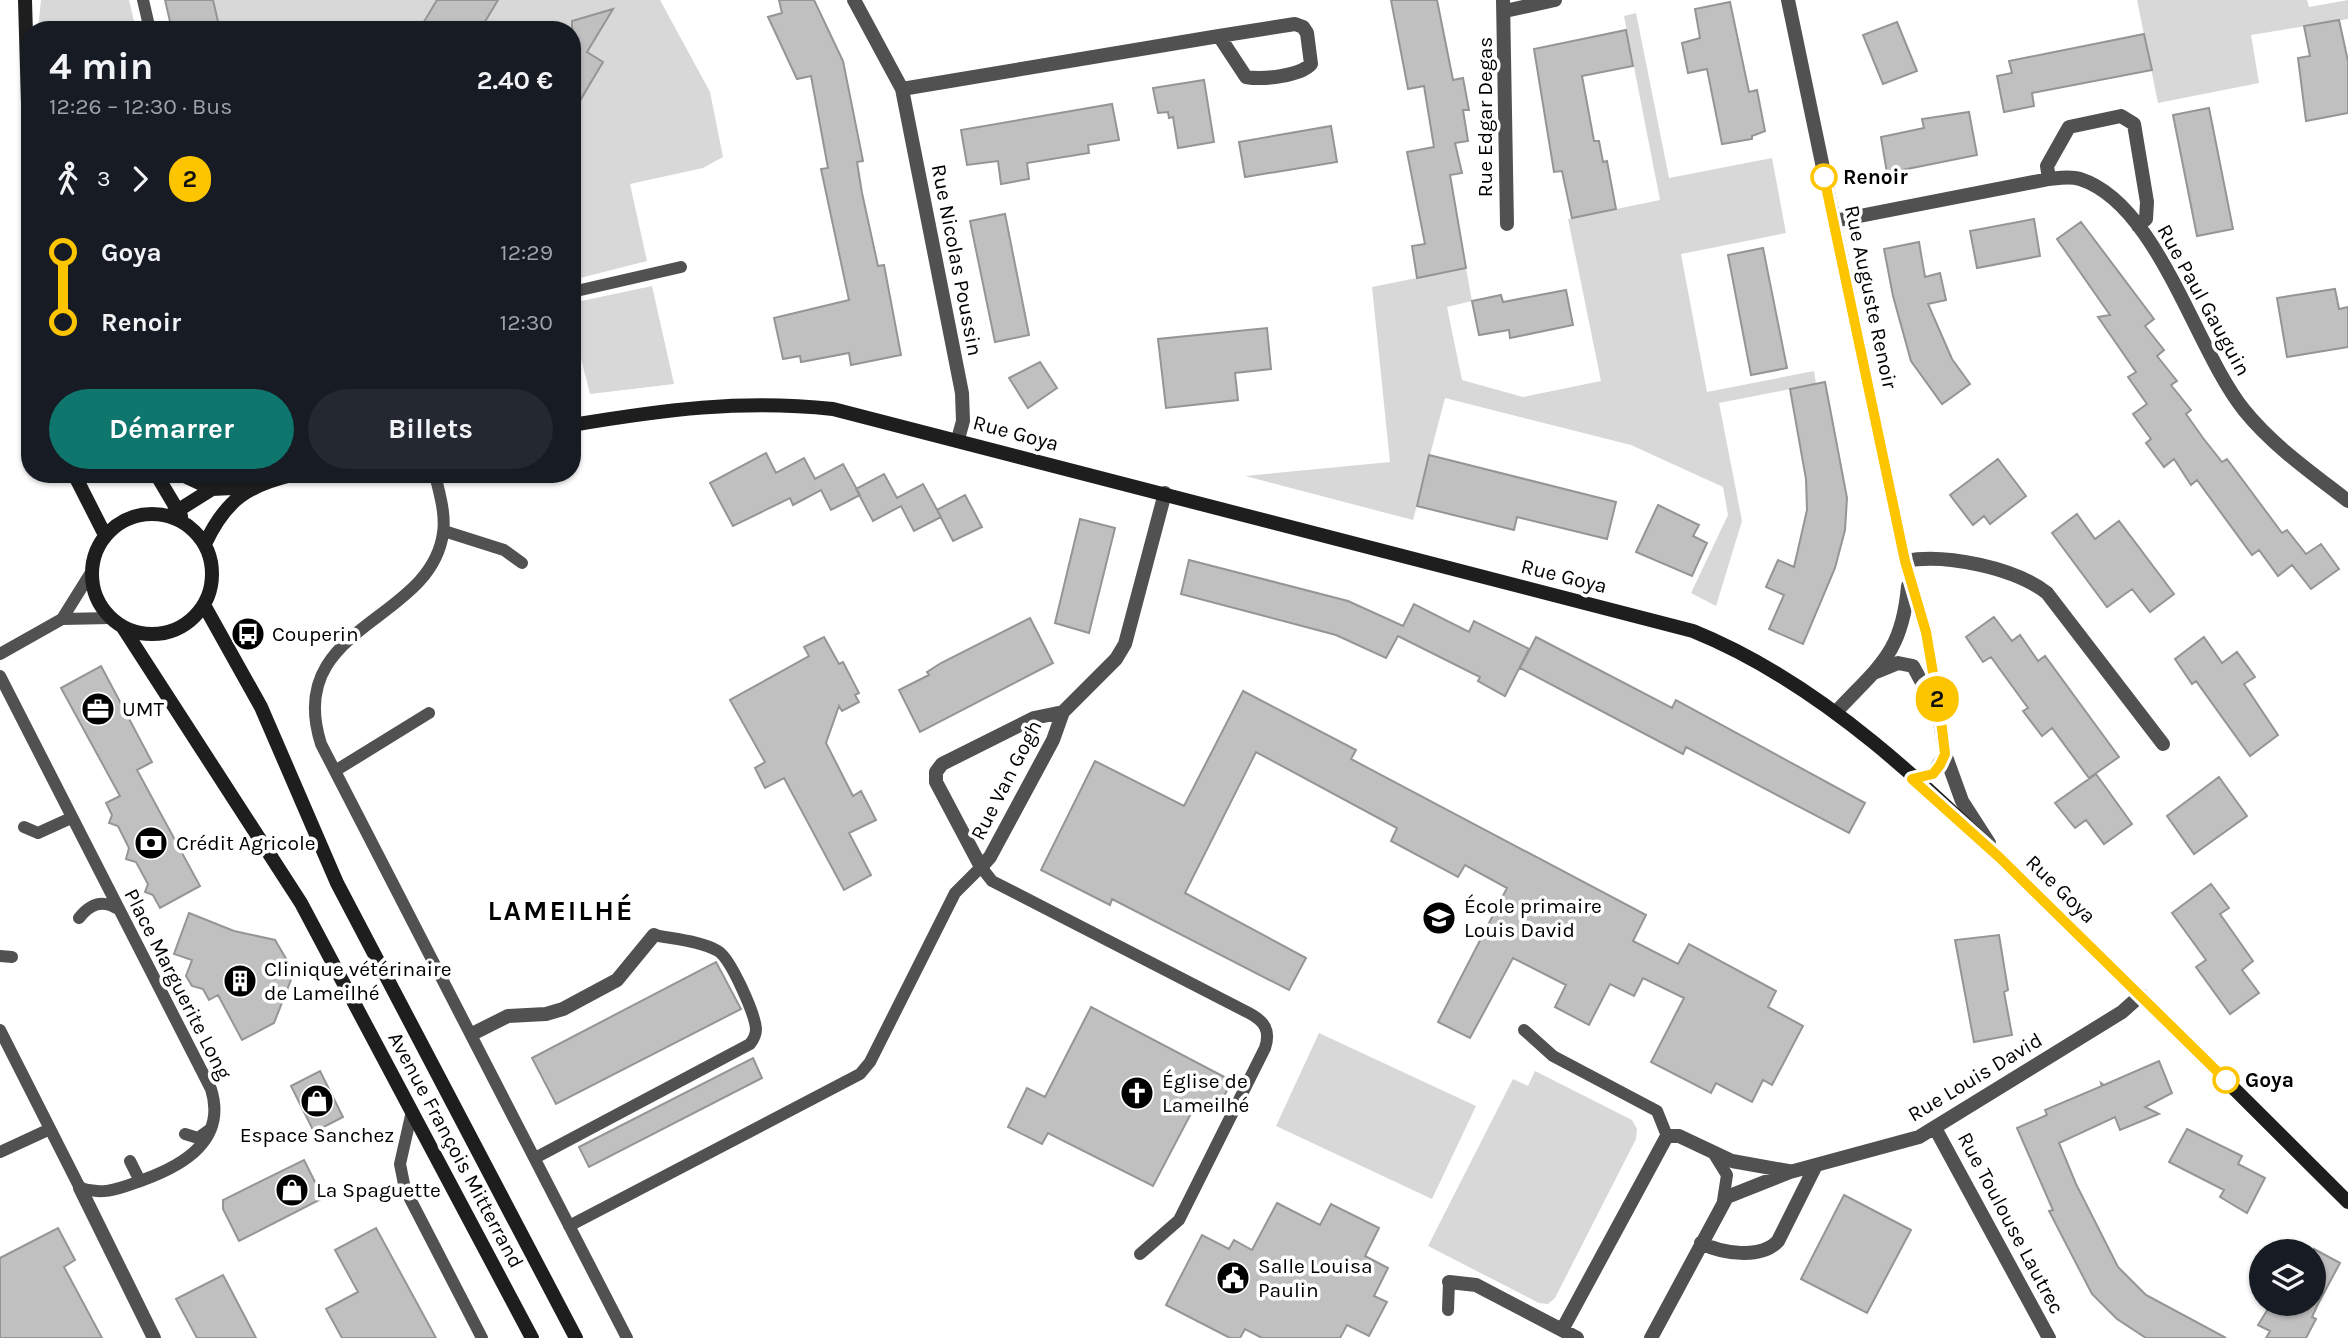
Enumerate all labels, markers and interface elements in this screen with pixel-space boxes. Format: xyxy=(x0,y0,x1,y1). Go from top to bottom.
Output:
street label: Rue Edgar Degas xyxy=(1473,37,1497,197)
text: 4 min xyxy=(49,44,153,89)
text: 2.40 € xyxy=(477,65,553,96)
text: 12:26 – 12:30 · Bus xyxy=(49,93,232,120)
icon: walk xyxy=(49,160,87,198)
icon: forward xyxy=(121,160,159,198)
street label: Rue Nicolas Poussin xyxy=(927,162,987,358)
marker: Renoir xyxy=(1811,164,1837,190)
text: 3 xyxy=(97,165,111,192)
text: 2 xyxy=(183,165,197,193)
place label: Renoir xyxy=(1843,165,1909,189)
street label: Rue Auguste Renoir xyxy=(1840,203,1902,391)
street label: Rue Paul Gauguin xyxy=(2152,220,2256,380)
text: Goya xyxy=(101,237,162,268)
text: 12:29 xyxy=(500,239,553,266)
text: Renoir xyxy=(101,307,181,338)
text: 12:30 xyxy=(500,309,553,336)
button: Démarrer xyxy=(49,389,294,469)
button: Billets xyxy=(308,389,553,469)
street label: Rue Goya xyxy=(971,410,1061,456)
street label: Rue Goya xyxy=(1519,554,1609,598)
bus stop icon: Couperin xyxy=(229,615,267,653)
place label: Couperin xyxy=(272,622,359,646)
line badge: 2 xyxy=(1914,676,1960,722)
text: 2 xyxy=(1930,685,1944,713)
office icon: UMT xyxy=(79,690,117,728)
place label: UMT xyxy=(122,697,164,721)
street label: Rue Van Gogh xyxy=(966,716,1046,844)
bank icon: Crédit Agricole xyxy=(132,824,170,862)
place label: Crédit Agricole xyxy=(176,831,316,855)
street label: Rue Goya xyxy=(2021,850,2101,928)
street label: Place Marguerite Long xyxy=(119,885,237,1084)
district label: LAMEILHÉ xyxy=(488,893,634,927)
place label: École primaire Louis David xyxy=(1464,894,1602,942)
school or university icon: École primaire Louis David xyxy=(1420,899,1458,937)
place label: Clinique vétérinaire de Lameilhé xyxy=(264,957,451,1005)
building icon: Clinique vétérinaire de Lameilhé xyxy=(221,962,259,1000)
street label: Rue Louis David xyxy=(1904,1027,2046,1127)
street label: Avenue François Mitterrand xyxy=(383,1028,529,1272)
marker: Goya xyxy=(2213,1067,2239,1093)
place label: Goya xyxy=(2245,1068,2294,1092)
place label: Église de Lameilhé xyxy=(1162,1069,1249,1117)
church icon: Église de Lameilhé xyxy=(1118,1074,1156,1112)
shop icon: Espace Sanchez xyxy=(298,1082,336,1120)
place label: Espace Sanchez xyxy=(240,1123,394,1147)
street label: Rue Toulouse Lautrec xyxy=(1953,1128,2069,1318)
shop icon: La Spaguette xyxy=(273,1171,311,1209)
place label: La Spaguette xyxy=(316,1178,441,1202)
map controls xyxy=(2249,1239,2326,1316)
button: layers xyxy=(2249,1239,2326,1316)
place label: Salle Louisa Paulin xyxy=(1258,1254,1373,1302)
public building icon: Salle Louisa Paulin xyxy=(1214,1259,1252,1297)

